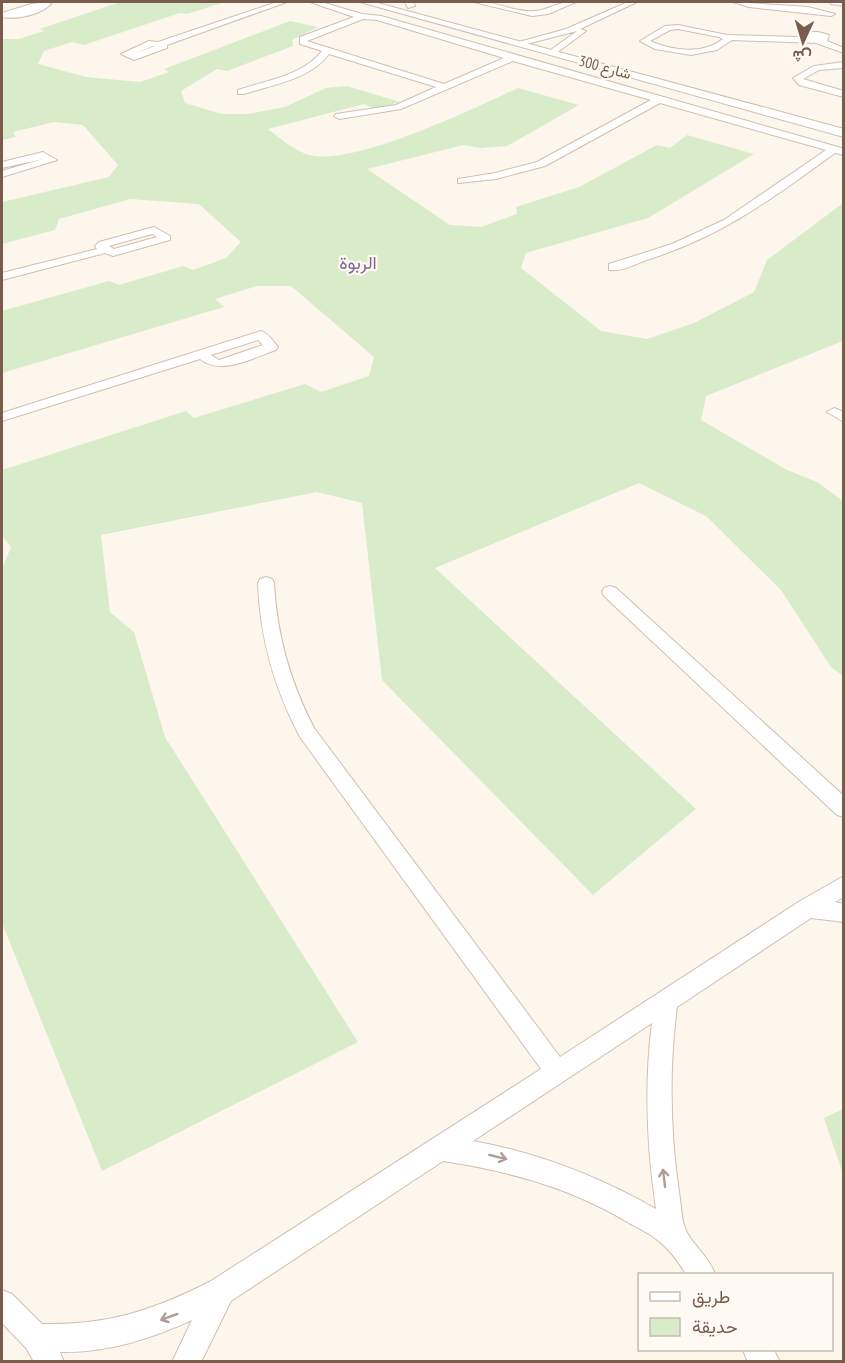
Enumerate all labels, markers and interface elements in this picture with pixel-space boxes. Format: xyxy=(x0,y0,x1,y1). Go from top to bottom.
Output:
north arrow xyxy=(773,12,833,72)
text: ش xyxy=(792,46,812,68)
street label: شارع 300 xyxy=(576,51,634,85)
district label: الربوة xyxy=(339,251,377,274)
one-way arrow xyxy=(489,1152,508,1164)
one-way arrow xyxy=(658,1169,669,1189)
legend xyxy=(638,1273,833,1351)
text: طريق xyxy=(692,1285,730,1308)
one-way arrow xyxy=(160,1312,179,1323)
text: حديقة xyxy=(692,1315,738,1338)

